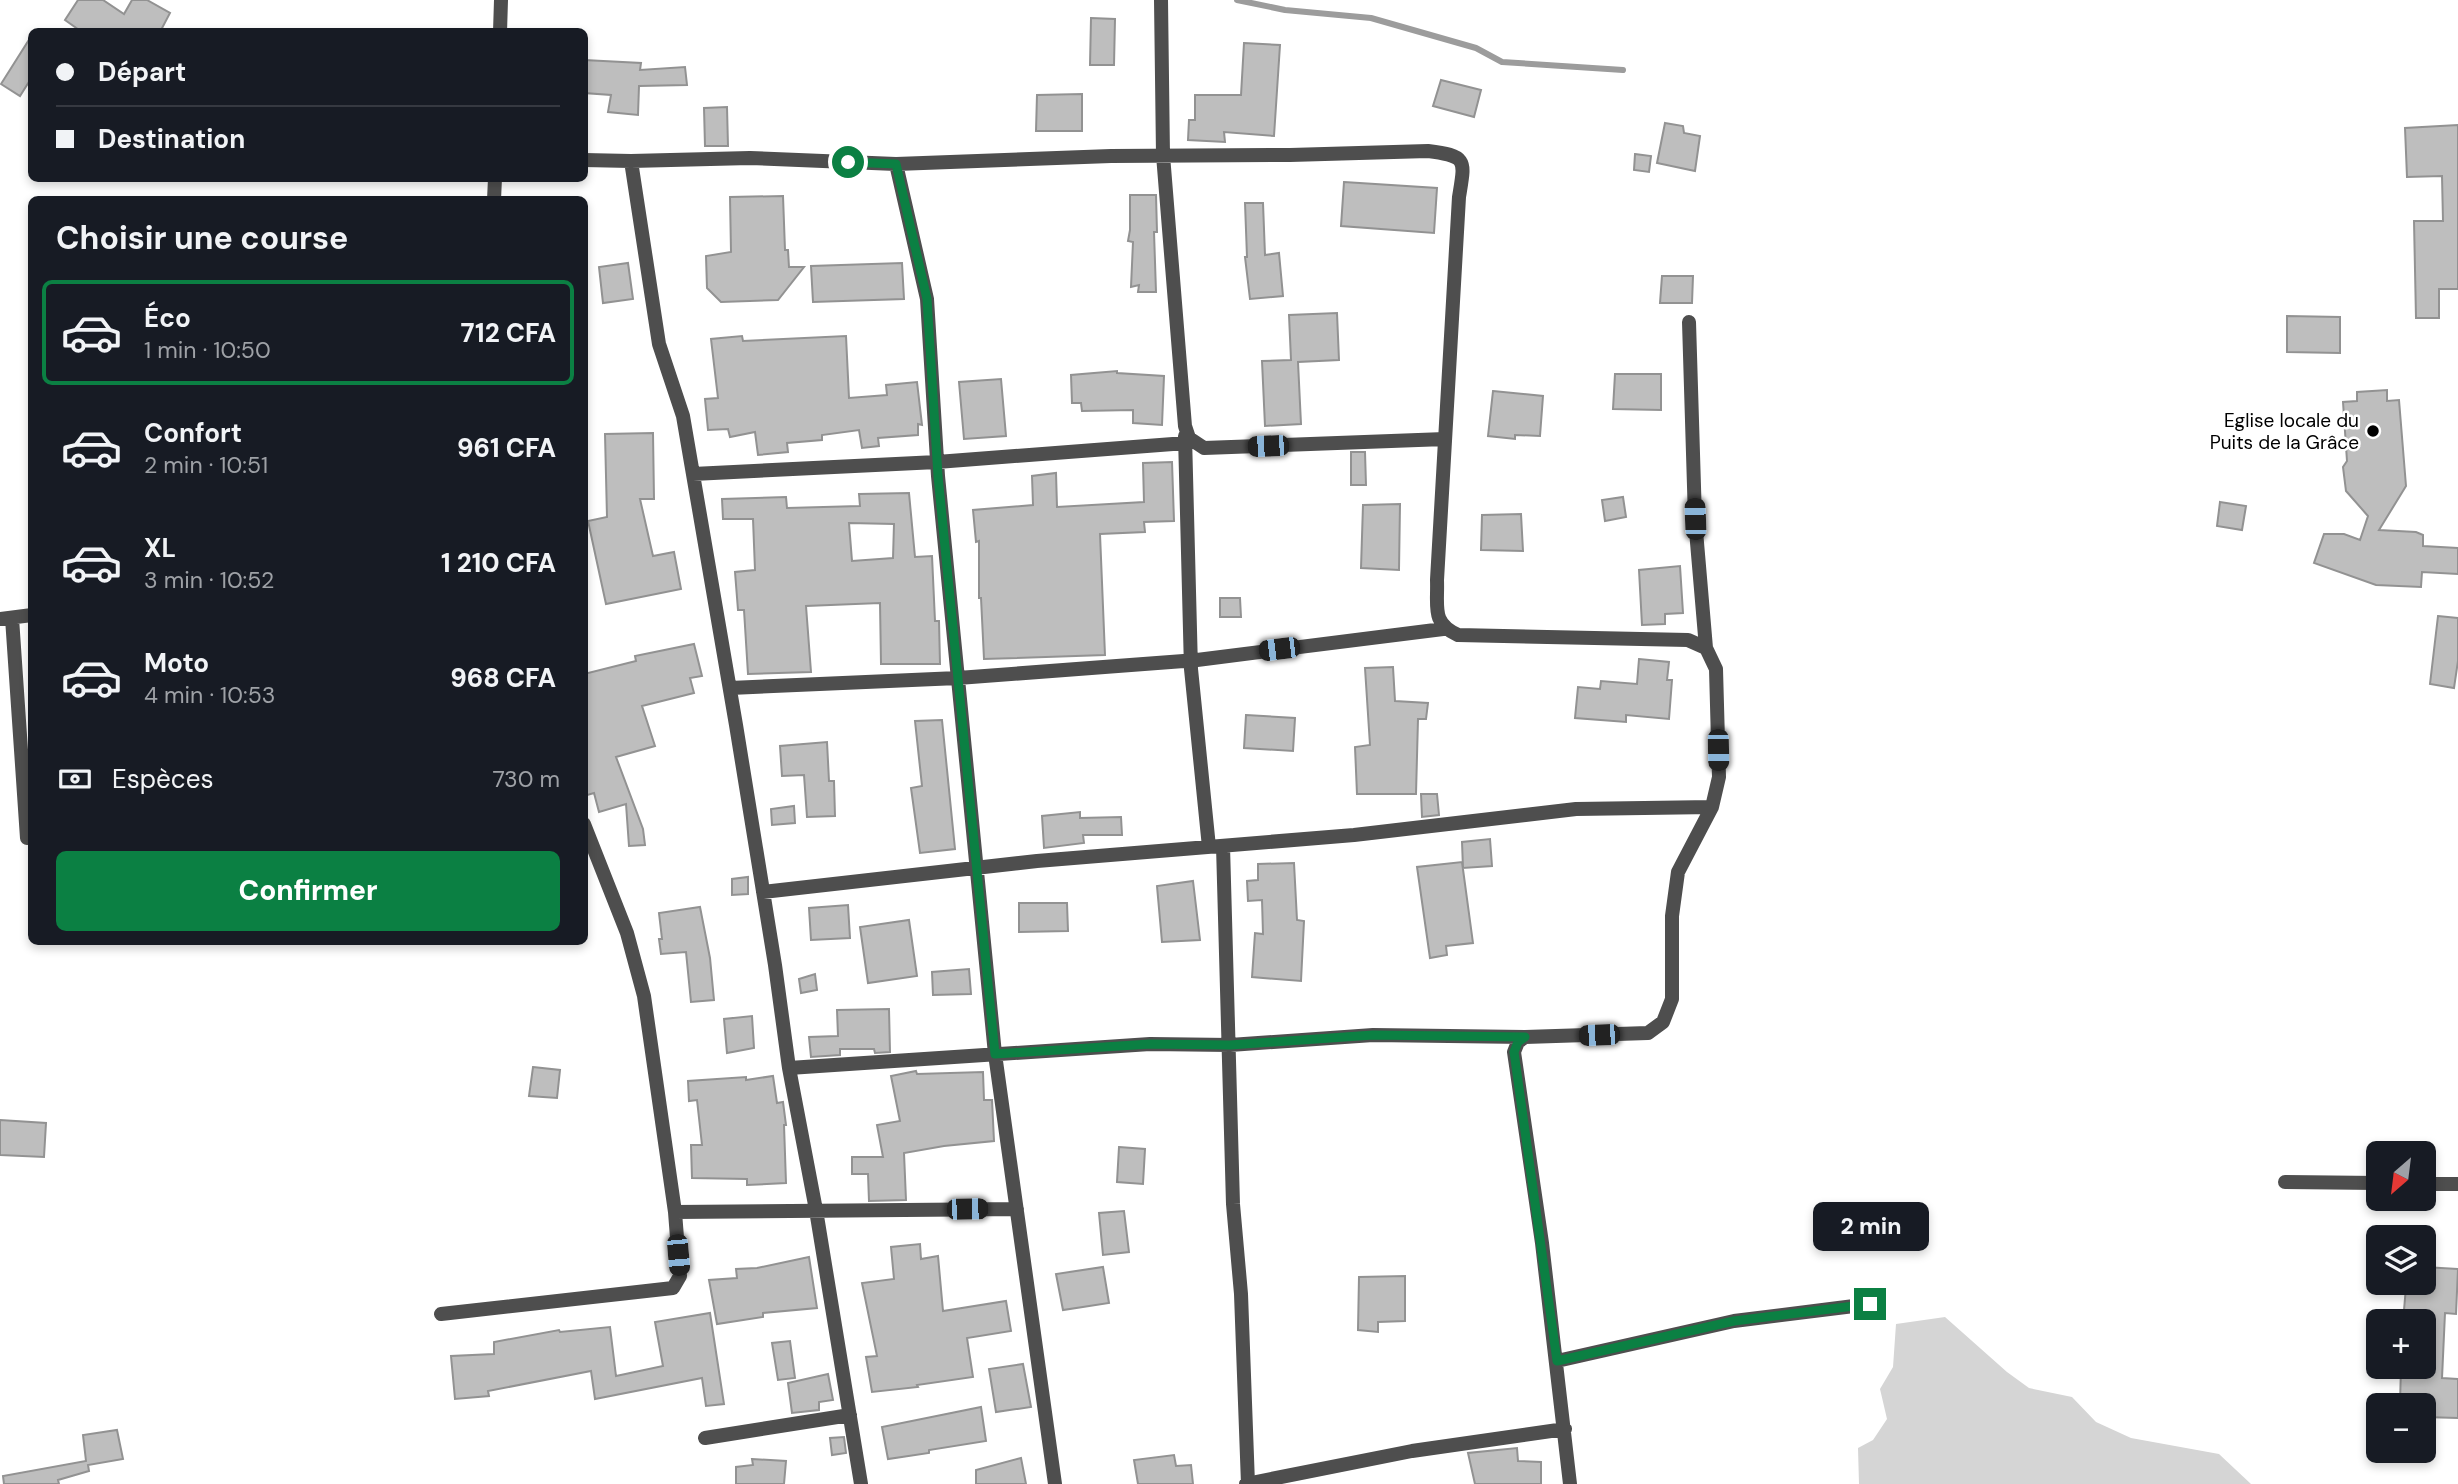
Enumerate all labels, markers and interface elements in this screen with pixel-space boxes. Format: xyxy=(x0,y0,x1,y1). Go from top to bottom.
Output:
text: Départ xyxy=(98,55,186,89)
text: Destination xyxy=(98,122,245,156)
route start xyxy=(832,146,864,178)
text: Choisir une course xyxy=(56,217,348,259)
icon: car xyxy=(60,301,123,364)
text: Éco xyxy=(144,301,191,335)
text: 712 CFA xyxy=(461,316,556,350)
text: 1 min · 10:50 xyxy=(144,335,271,365)
place label: Eglise locale du Puits de la Grâce xyxy=(2210,408,2359,455)
icon: car xyxy=(60,416,123,479)
text: Confort xyxy=(144,416,242,450)
marker: Eglise locale du Puits de la Grâce xyxy=(2365,423,2381,439)
text: 961 CFA xyxy=(457,431,556,465)
car xyxy=(1247,435,1290,457)
text: 2 min · 10:51 xyxy=(144,450,268,480)
car xyxy=(1684,498,1707,540)
icon: car xyxy=(60,531,123,594)
text: XL xyxy=(144,531,176,565)
text: 1 210 CFA xyxy=(441,546,556,580)
text: 3 min · 10:52 xyxy=(144,565,274,595)
car xyxy=(1257,636,1302,662)
icon: car xyxy=(60,646,123,709)
text: Moto xyxy=(144,646,209,680)
text: 968 CFA xyxy=(450,661,556,695)
text: 4 min · 10:53 xyxy=(144,680,275,710)
car xyxy=(1708,729,1729,771)
icon: cash xyxy=(56,760,94,798)
text: Espèces xyxy=(112,762,213,796)
text: 730 m xyxy=(492,764,560,794)
button: Confirmer xyxy=(56,851,560,931)
car xyxy=(1578,1024,1621,1046)
north arrow xyxy=(2366,1141,2436,1211)
map controls xyxy=(2366,1141,2436,1463)
car xyxy=(946,1198,989,1220)
callout: 2 min xyxy=(1812,1202,1928,1252)
text: 2 min xyxy=(1840,1211,1902,1241)
button: layers xyxy=(2366,1225,2436,1295)
car xyxy=(666,1233,691,1277)
route end xyxy=(1854,1288,1886,1320)
button: + xyxy=(2366,1309,2436,1379)
button: − xyxy=(2366,1393,2436,1463)

